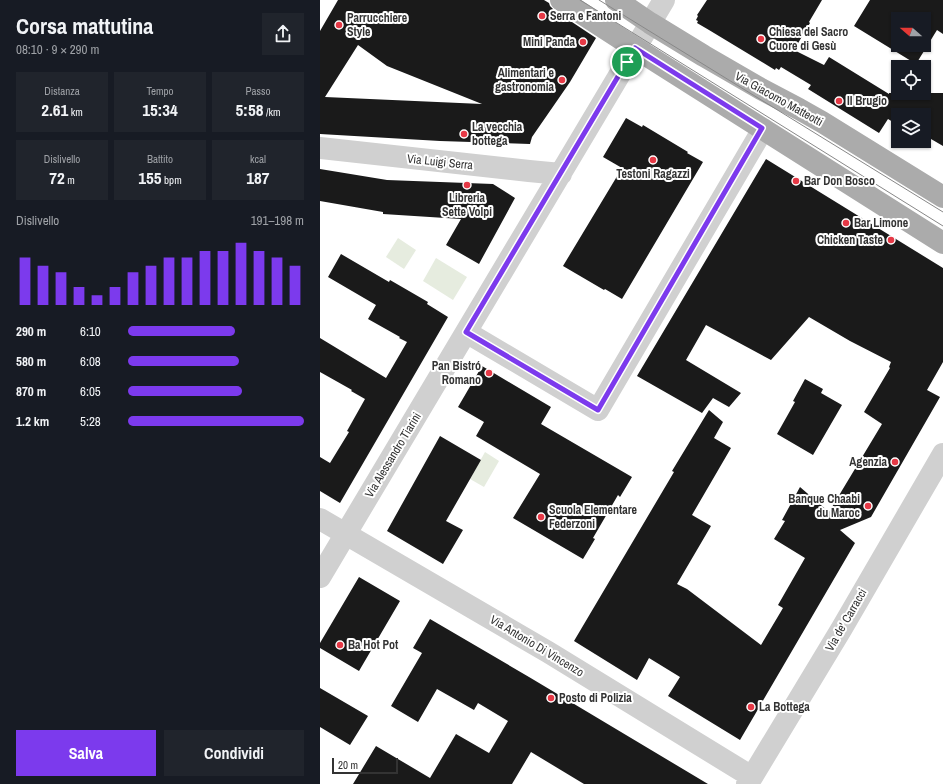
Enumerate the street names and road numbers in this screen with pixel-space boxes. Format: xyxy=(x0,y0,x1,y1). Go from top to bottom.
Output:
street label: Via Giacomo Matteotti xyxy=(732,68,826,130)
street label: Via Luigi Serra xyxy=(406,151,474,173)
street label: Via Alessandro Tiarini xyxy=(361,409,425,501)
street label: Via de' Carracci xyxy=(822,586,870,654)
street label: Via Antonio Di Vincenzo xyxy=(487,612,587,680)

